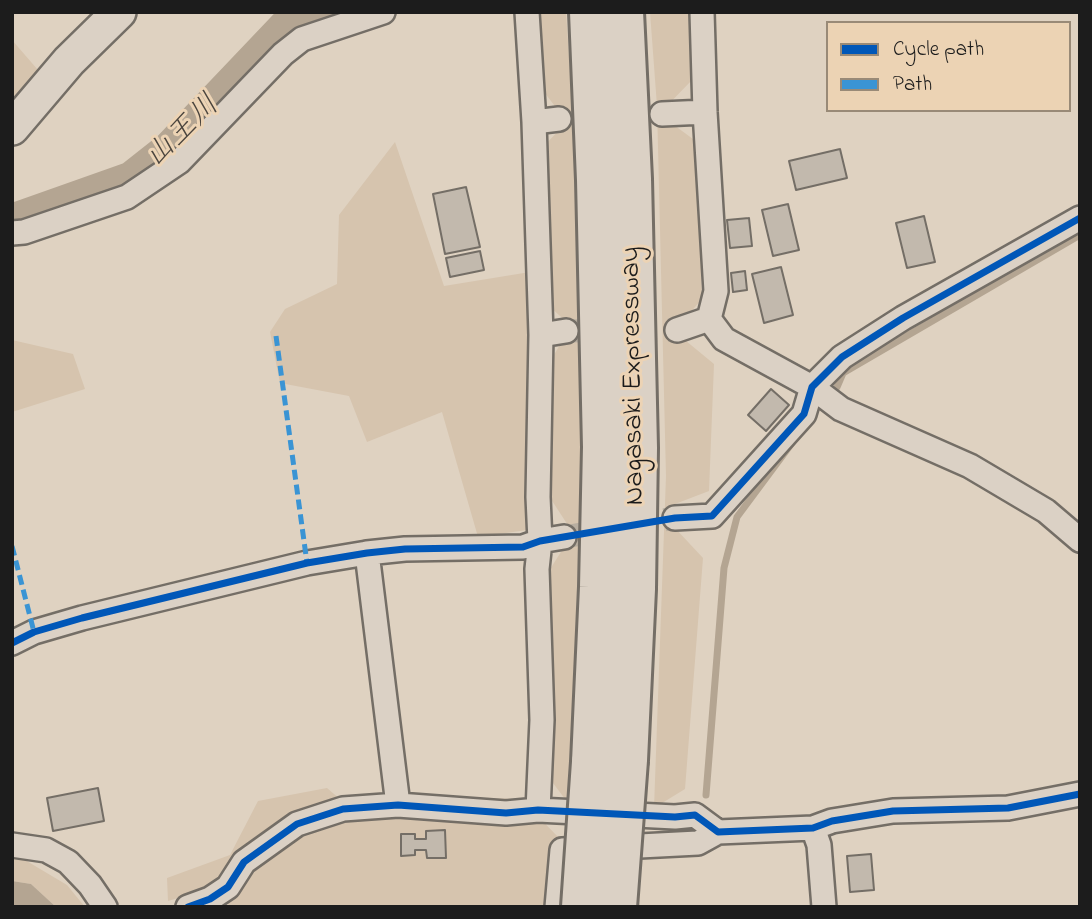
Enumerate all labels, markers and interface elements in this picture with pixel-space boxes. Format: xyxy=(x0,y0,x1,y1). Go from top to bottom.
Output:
legend xyxy=(826,21,1071,112)
text: Cycle path xyxy=(893,35,984,65)
text: Path xyxy=(893,70,932,100)
water label: 山王川 xyxy=(139,89,229,177)
street label: Nagasaki Expressway xyxy=(616,246,654,506)

